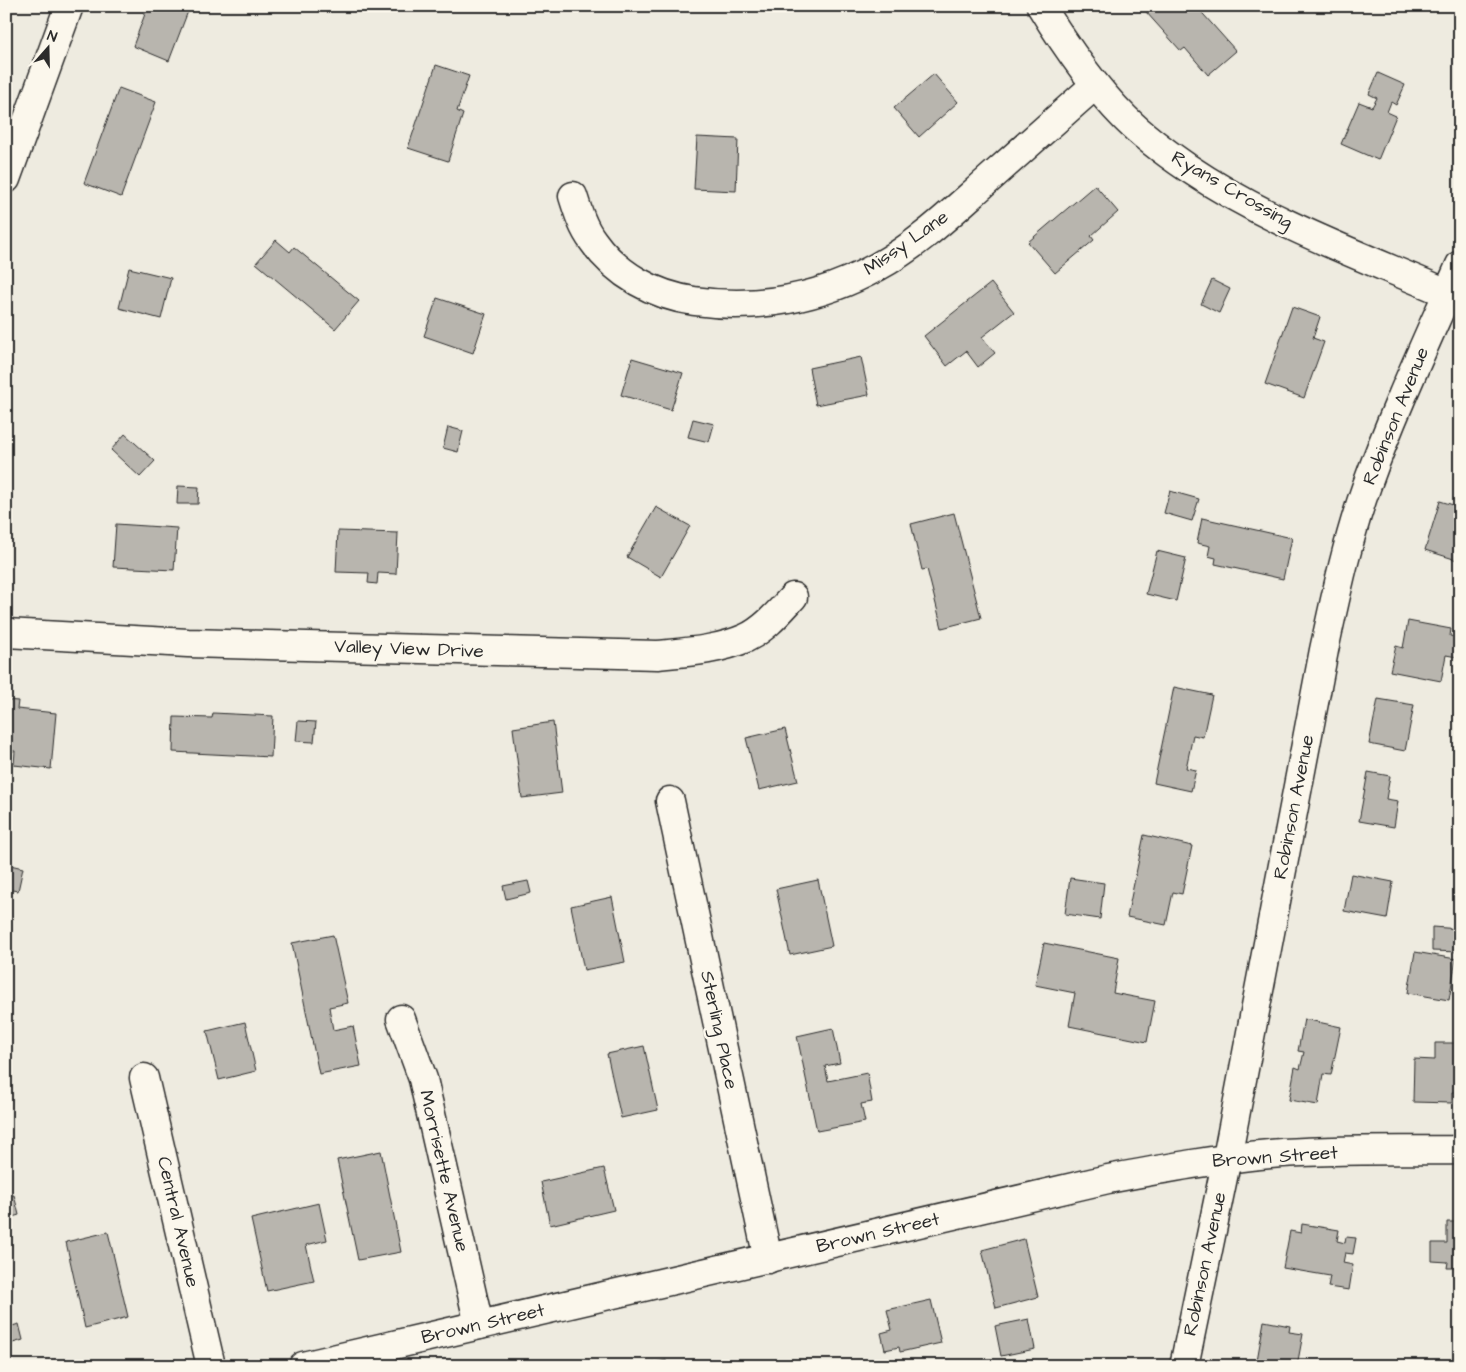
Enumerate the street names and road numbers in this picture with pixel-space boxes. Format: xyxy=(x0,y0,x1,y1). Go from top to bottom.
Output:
street label: Ryans Crossing xyxy=(1166,144,1298,237)
street label: Missy Lane xyxy=(858,204,955,283)
street label: Robinson Avenue xyxy=(1356,343,1436,489)
street label: Valley View Drive xyxy=(334,633,484,666)
street label: Robinson Avenue xyxy=(1267,733,1321,881)
street label: Sterling Place xyxy=(692,968,745,1092)
street label: Morrisette Avenue xyxy=(412,1088,476,1254)
street label: Brown Street xyxy=(1211,1139,1339,1175)
street label: Central Avenue xyxy=(150,1154,206,1290)
street label: Robinson Avenue xyxy=(1177,1190,1233,1338)
street label: Brown Street xyxy=(814,1206,943,1260)
street label: Brown Street xyxy=(419,1297,548,1351)

